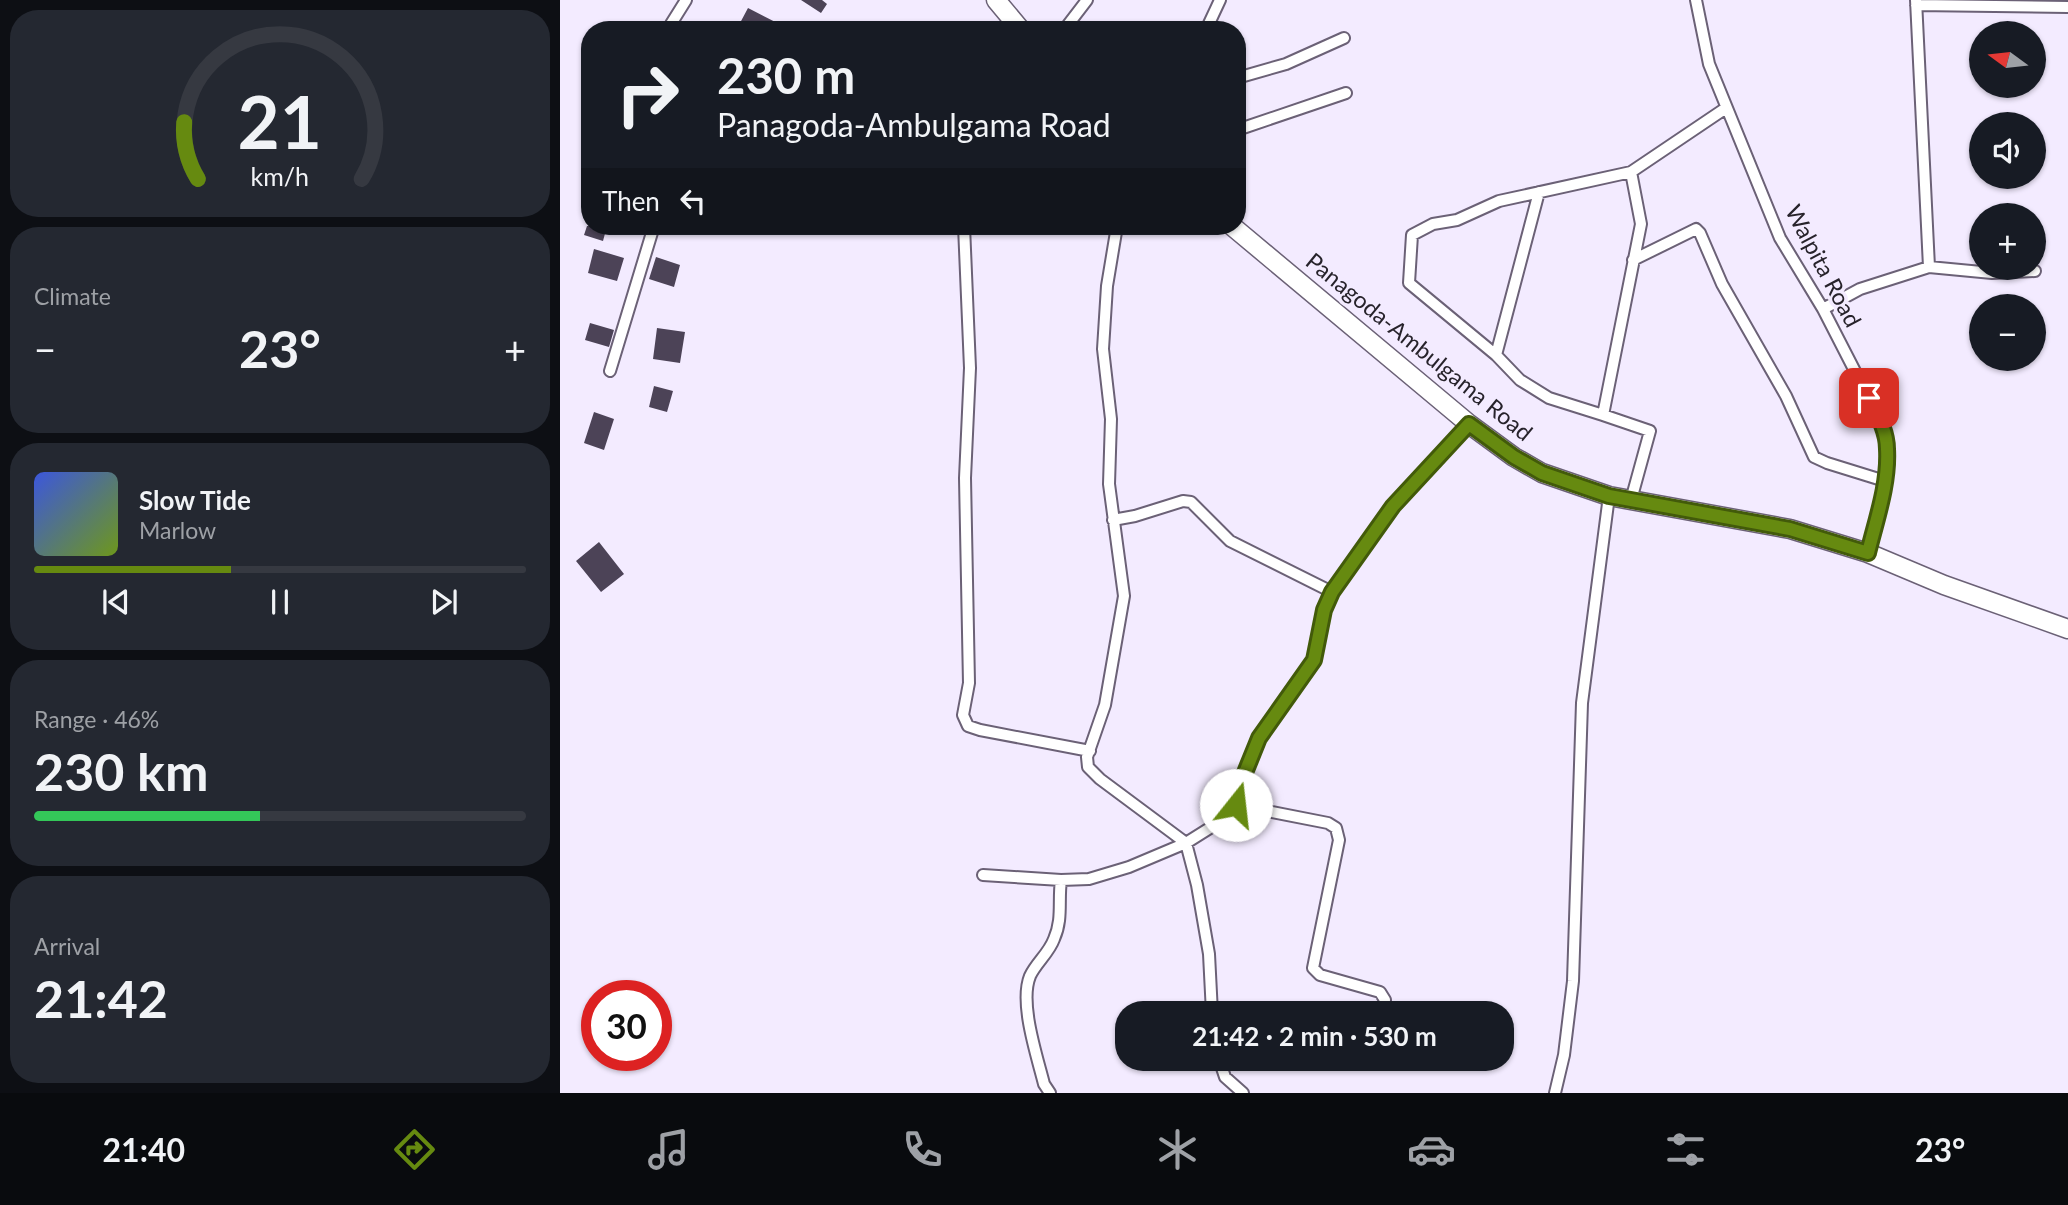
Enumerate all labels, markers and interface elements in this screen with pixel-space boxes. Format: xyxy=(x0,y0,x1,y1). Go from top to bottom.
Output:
north arrow xyxy=(1969,21,2046,98)
map controls xyxy=(1969,21,2046,371)
text: 230 m xyxy=(717,46,855,104)
icon: right xyxy=(602,49,693,140)
text: 21 xyxy=(238,78,322,166)
text: Panagoda-Ambulgama Road xyxy=(717,105,1111,144)
button: sound xyxy=(1969,112,2046,189)
text: km/h xyxy=(251,161,309,191)
icon: left xyxy=(674,182,712,220)
text: Then xyxy=(602,185,660,217)
street label: Walpita Road xyxy=(1780,200,1868,331)
button: + xyxy=(1969,203,2046,280)
street label: Panagoda-Ambulgama Road xyxy=(1301,246,1538,446)
text: Climate xyxy=(34,282,111,310)
button: − xyxy=(1969,294,2046,371)
text: 23° xyxy=(239,317,321,379)
text: − xyxy=(34,326,56,372)
text: + xyxy=(504,326,526,372)
pin xyxy=(1839,368,1899,428)
icon: arrive xyxy=(1850,379,1888,417)
text: Slow Tide xyxy=(139,484,251,516)
text: Marlow xyxy=(139,516,216,544)
icon: previous xyxy=(97,583,135,621)
icon: pause xyxy=(261,583,299,621)
icon: next xyxy=(425,583,463,621)
text: Range · 46% xyxy=(34,705,159,733)
text: 230 km xyxy=(34,740,208,802)
position arrow xyxy=(1199,768,1273,842)
text: Arrival xyxy=(34,932,100,960)
text: 21:42 xyxy=(34,967,168,1029)
speed limit sign: 30 xyxy=(581,980,672,1071)
text: 21:42 · 2 min · 530 m xyxy=(1192,1020,1437,1052)
icon: directions xyxy=(390,1125,439,1174)
icon: music xyxy=(644,1125,693,1174)
icon: phone xyxy=(898,1125,947,1174)
icon: climate xyxy=(1153,1125,1202,1174)
icon: car xyxy=(1407,1125,1456,1174)
icon: filters xyxy=(1661,1125,1710,1174)
text: 21:40 xyxy=(103,1130,185,1169)
text: 23° xyxy=(1915,1130,1965,1169)

